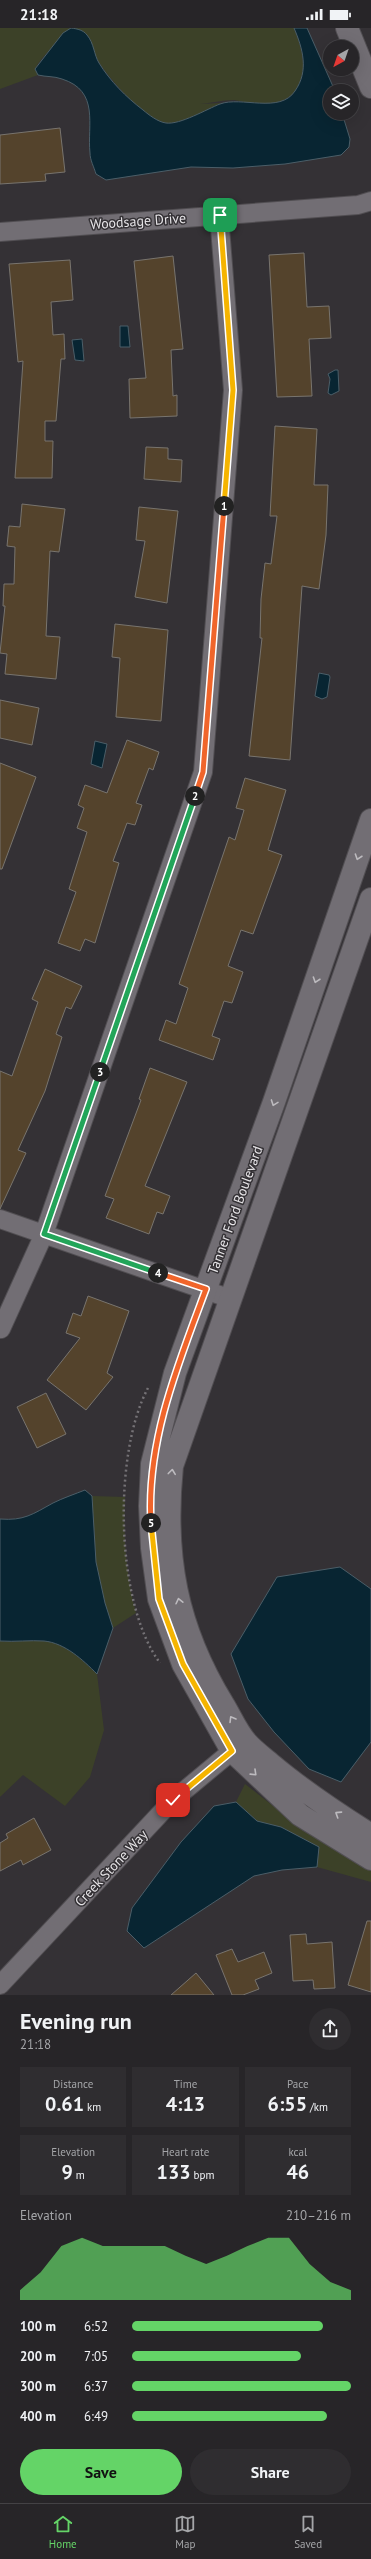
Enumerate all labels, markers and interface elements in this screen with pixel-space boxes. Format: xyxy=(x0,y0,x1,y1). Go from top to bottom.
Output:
text: 21:18 xyxy=(20,5,58,24)
north arrow xyxy=(323,40,359,76)
map controls xyxy=(323,40,359,120)
button: layers xyxy=(323,84,359,120)
pin xyxy=(203,198,237,232)
icon: arrive xyxy=(209,204,231,226)
street label: Woodsage Drive xyxy=(89,209,187,233)
pin: 1 xyxy=(214,496,234,516)
text: 1 xyxy=(221,499,227,513)
pin: 2 xyxy=(185,786,205,806)
text: 2 xyxy=(192,789,198,803)
one-way arrow xyxy=(355,853,363,860)
one-way arrow xyxy=(312,976,321,983)
pin: 3 xyxy=(90,1062,110,1082)
text: 3 xyxy=(97,1065,103,1079)
one-way arrow xyxy=(270,1099,279,1106)
street label: Tanner Ford Boulevard xyxy=(203,1143,267,1277)
pin: 4 xyxy=(148,1263,168,1283)
text: 4 xyxy=(155,1266,161,1280)
one-way arrow xyxy=(167,1469,176,1475)
pin: 5 xyxy=(141,1513,161,1533)
text: 5 xyxy=(148,1516,154,1530)
one-way arrow xyxy=(175,1598,183,1604)
one-way arrow xyxy=(229,1716,237,1723)
one-way arrow xyxy=(249,1769,257,1776)
pin xyxy=(156,1783,190,1817)
icon: check xyxy=(162,1789,184,1811)
one-way arrow xyxy=(335,1811,342,1819)
street label: Creek Stone Way xyxy=(71,1825,152,1910)
text: Evening run xyxy=(20,2007,132,2035)
button: share xyxy=(309,2008,351,2050)
text: 21:18 xyxy=(20,2036,51,2053)
text: Distance xyxy=(53,2077,93,2091)
text: Time xyxy=(174,2077,197,2091)
text: Pace xyxy=(287,2077,309,2091)
text: 0.61 xyxy=(45,2091,84,2117)
text: 4:13 xyxy=(166,2091,205,2117)
text: 6:55 xyxy=(268,2091,307,2117)
text: km xyxy=(84,2100,101,2114)
text: /km xyxy=(307,2100,328,2114)
text: Elevation xyxy=(51,2145,95,2159)
text: Heart rate xyxy=(162,2145,209,2159)
text: kcal xyxy=(288,2145,307,2159)
text: 9 xyxy=(62,2159,73,2185)
text: 133 xyxy=(157,2159,191,2185)
text: 46 xyxy=(286,2159,309,2185)
text: m xyxy=(73,2168,85,2182)
text: bpm xyxy=(191,2168,214,2182)
text: Elevation xyxy=(20,2207,72,2224)
text: 210–216 m xyxy=(286,2207,351,2224)
text: 100 m xyxy=(20,2318,56,2335)
text: 6:52 xyxy=(84,2318,108,2335)
text: 200 m xyxy=(20,2348,56,2365)
text: 7:05 xyxy=(84,2348,108,2365)
text: 300 m xyxy=(20,2378,56,2395)
text: 6:37 xyxy=(84,2378,108,2395)
text: 400 m xyxy=(20,2408,56,2425)
text: 6:49 xyxy=(84,2408,108,2425)
button: Save xyxy=(20,2449,182,2495)
button: Share xyxy=(190,2449,351,2495)
tab: Home xyxy=(49,2513,77,2551)
tab: Map xyxy=(174,2513,196,2551)
tab: Saved xyxy=(294,2513,322,2551)

